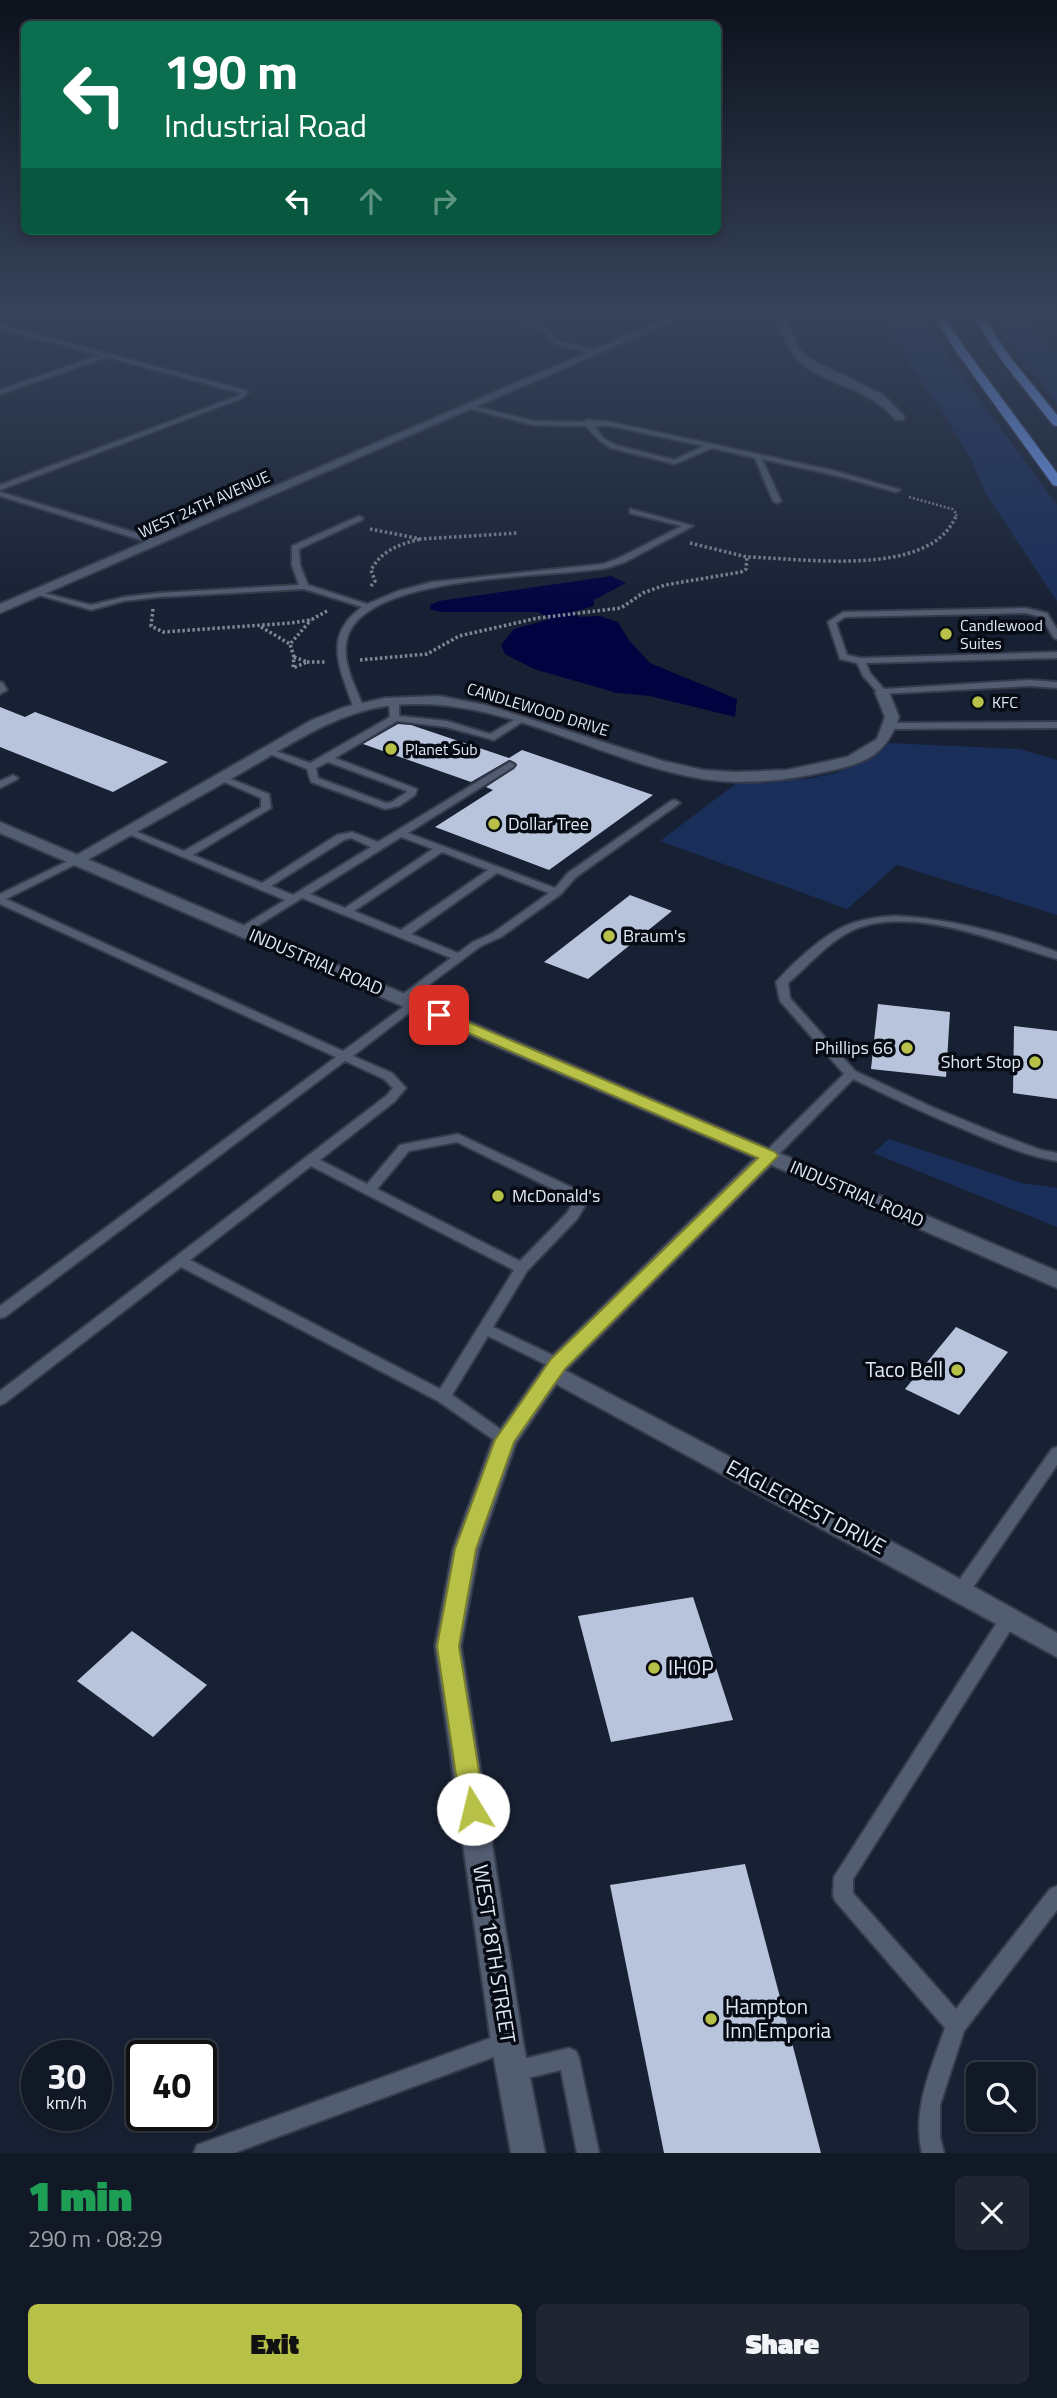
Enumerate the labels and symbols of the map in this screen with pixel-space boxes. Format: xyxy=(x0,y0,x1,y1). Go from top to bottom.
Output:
street label: WEST 24TH AVENUE xyxy=(135,464,274,544)
place label: Candlewood Suites xyxy=(960,613,1043,655)
marker: Candlewood Suites xyxy=(938,626,954,642)
street label: CANDLEWOOD DRIVE xyxy=(464,676,612,742)
place label: KFC xyxy=(992,690,1018,714)
marker: KFC xyxy=(970,694,986,710)
place label: Planet Sub xyxy=(405,737,478,761)
marker: Planet Sub xyxy=(383,741,399,757)
place label: Dollar Tree xyxy=(508,810,589,837)
marker: Dollar Tree xyxy=(486,816,502,832)
street label: INDUSTRIAL ROAD xyxy=(245,921,387,1002)
place label: Braum's xyxy=(623,922,686,949)
marker: Braum's xyxy=(601,928,617,944)
pin xyxy=(409,985,469,1045)
place label: Phillips 66 xyxy=(814,1034,893,1061)
marker: Phillips 66 xyxy=(899,1040,915,1056)
place label: Short Stop xyxy=(941,1048,1021,1075)
marker: Short Stop xyxy=(1027,1054,1043,1070)
street label: INDUSTRIAL ROAD xyxy=(786,1153,928,1234)
place label: McDonald's xyxy=(512,1182,600,1209)
marker: McDonald's xyxy=(490,1188,506,1204)
place label: Taco Bell xyxy=(865,1353,943,1385)
marker: Taco Bell xyxy=(949,1362,965,1378)
street label: EAGLECREST DRIVE xyxy=(721,1450,892,1562)
place label: IHOP xyxy=(668,1651,714,1683)
marker: IHOP xyxy=(646,1660,662,1676)
position arrow xyxy=(436,1772,510,1846)
street label: WEST 18TH STREET xyxy=(465,1862,525,2045)
place label: Hampton Inn Emporia xyxy=(725,1990,832,2046)
marker: Hampton Inn Emporia xyxy=(703,2011,719,2027)
speed limit sign: 40 xyxy=(126,2040,217,2131)

